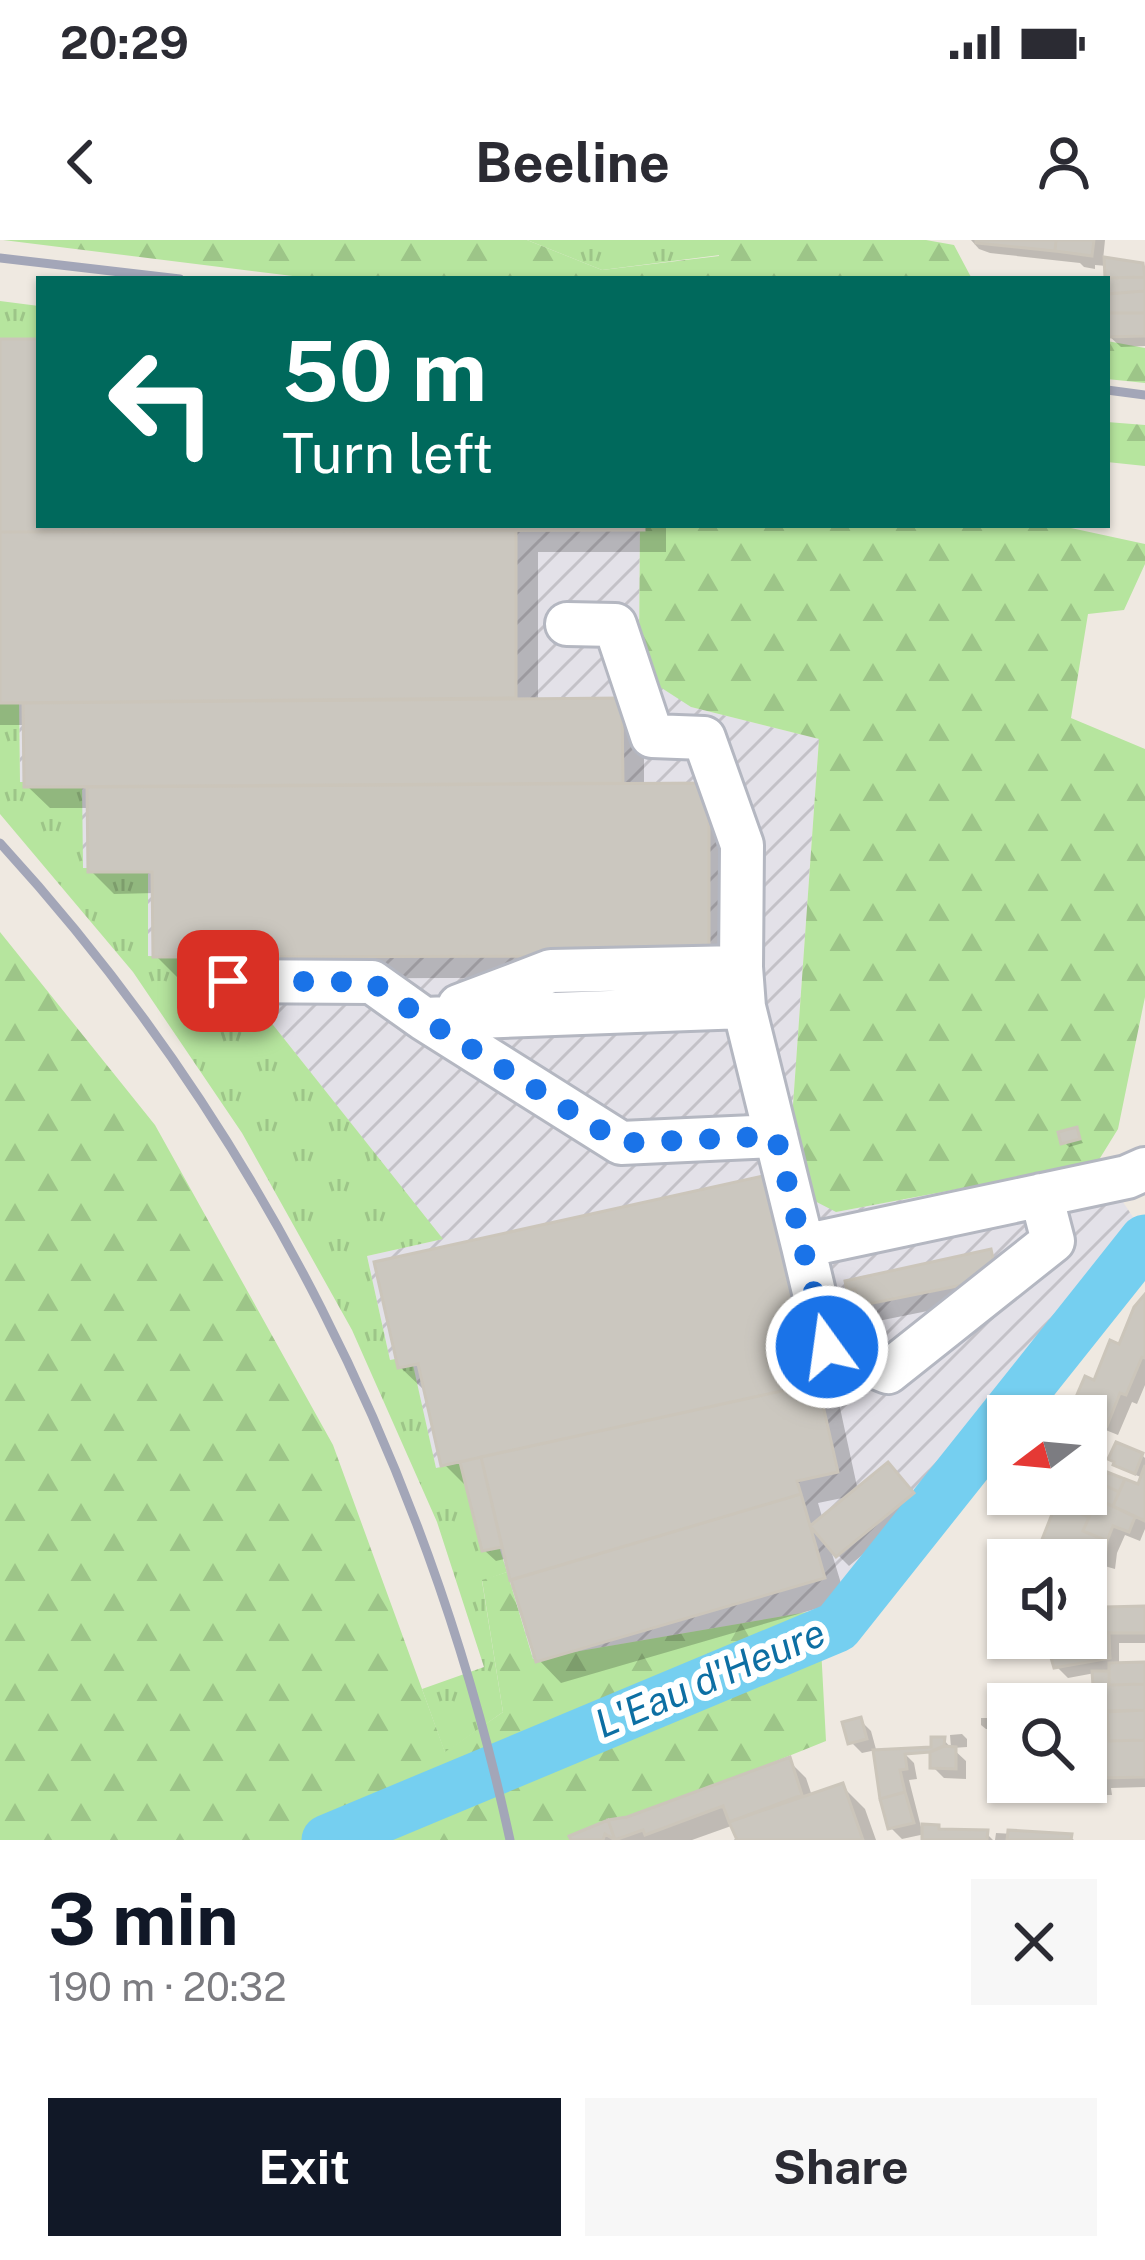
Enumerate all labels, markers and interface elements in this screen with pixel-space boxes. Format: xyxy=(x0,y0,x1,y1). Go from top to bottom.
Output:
text: 20:29 xyxy=(60,16,189,69)
icon: back xyxy=(48,129,114,195)
icon: person xyxy=(1031,129,1097,195)
text: Beeline xyxy=(475,131,670,194)
text: 50 m xyxy=(282,321,487,420)
icon: left xyxy=(84,324,240,480)
text: Turn left xyxy=(282,422,493,485)
pin xyxy=(177,930,279,1032)
icon: arrive xyxy=(195,948,261,1014)
position arrow xyxy=(764,1284,890,1410)
north arrow xyxy=(987,1395,1107,1515)
map controls xyxy=(987,1395,1107,1803)
button: sound xyxy=(987,1539,1107,1659)
water label: L'Eau d'Heure xyxy=(588,1609,832,1747)
button: search xyxy=(987,1683,1107,1803)
text: 3 min xyxy=(48,1877,239,1961)
button: close xyxy=(971,1879,1097,2005)
text: 190 m · 20:32 xyxy=(48,1964,286,2010)
button: Exit xyxy=(48,2098,561,2236)
button: Share xyxy=(585,2098,1097,2236)

